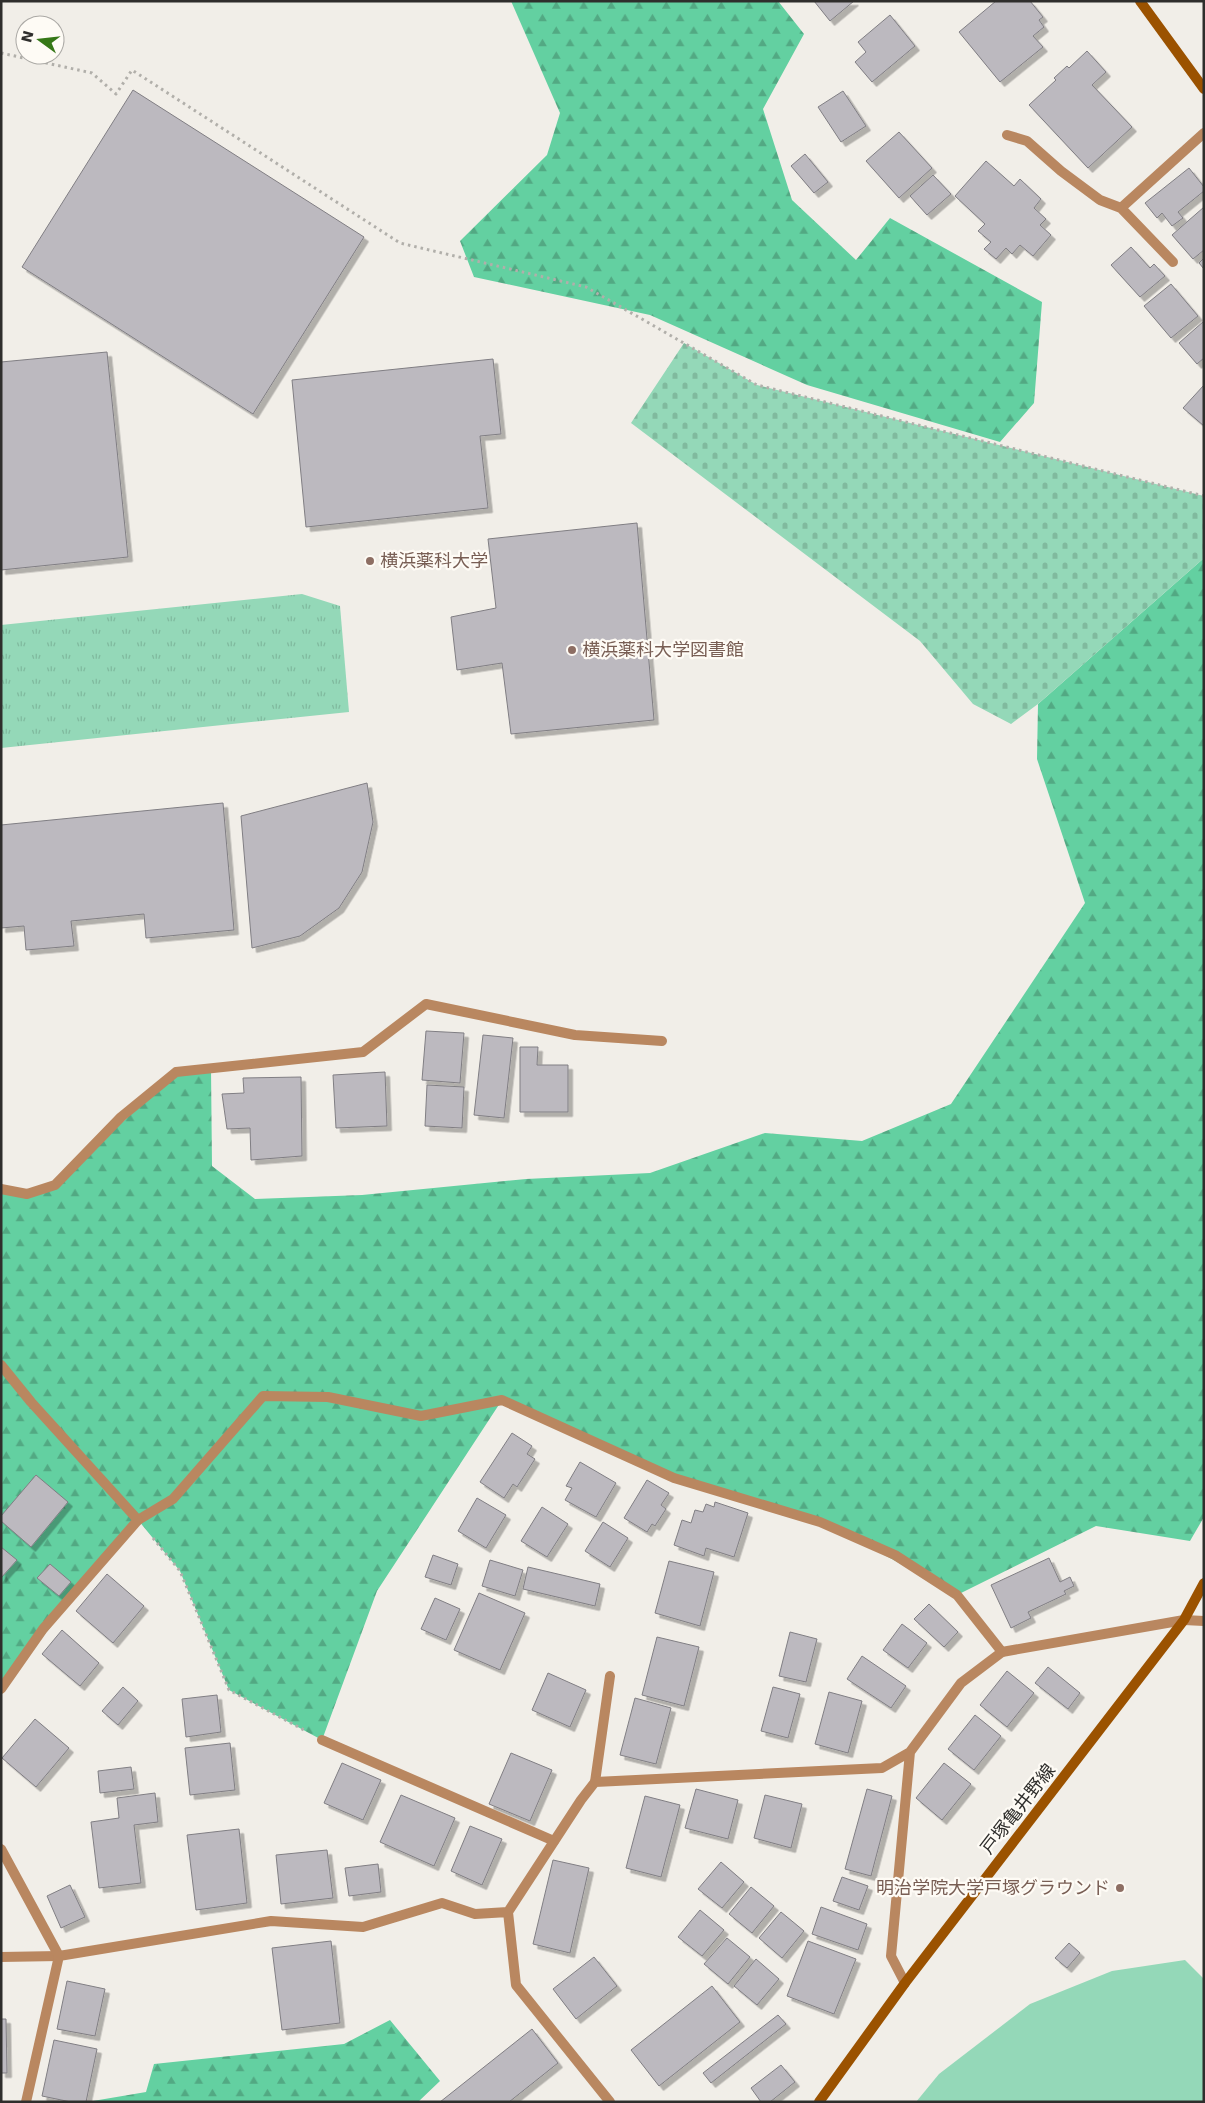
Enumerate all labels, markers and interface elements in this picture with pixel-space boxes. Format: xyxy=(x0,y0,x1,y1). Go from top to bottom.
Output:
north arrow xyxy=(15,15,65,65)
text: N xyxy=(18,29,37,44)
place label: 横浜薬科大学 xyxy=(380,550,488,571)
marker: 横浜薬科大学 xyxy=(364,555,376,567)
place label: 横浜薬科大学図書館 xyxy=(582,639,744,660)
marker: 横浜薬科大学図書館 xyxy=(566,644,578,656)
street label: 戸塚亀井野線 xyxy=(976,1760,1059,1858)
place label: 明治学院大学戸塚グラウンド xyxy=(876,1877,1110,1898)
marker: 明治学院大学戸塚グラウンド xyxy=(1114,1882,1126,1894)

